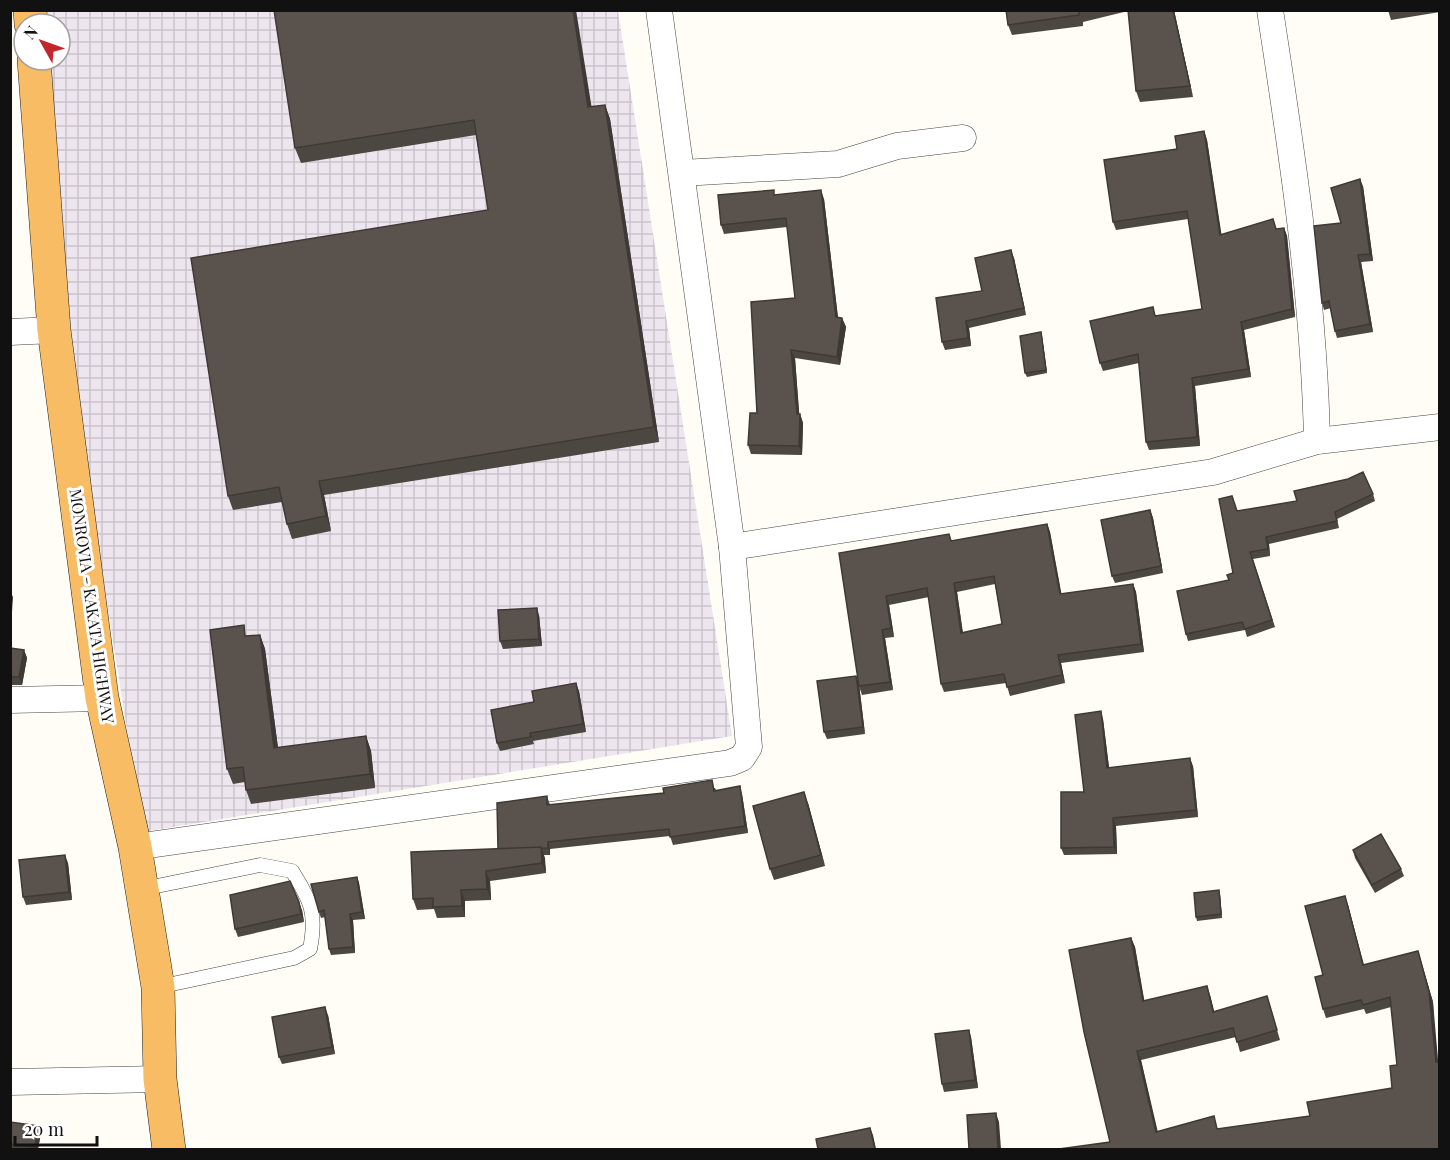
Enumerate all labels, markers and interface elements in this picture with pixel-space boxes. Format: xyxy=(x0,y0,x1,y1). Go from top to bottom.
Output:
north arrow xyxy=(12,12,72,72)
text: N xyxy=(18,21,42,43)
street label: MONROVIA - KAKATA HIGHWAY xyxy=(66,487,119,725)
scale bar xyxy=(15,1109,98,1147)
text: 20 m xyxy=(24,1117,64,1141)

